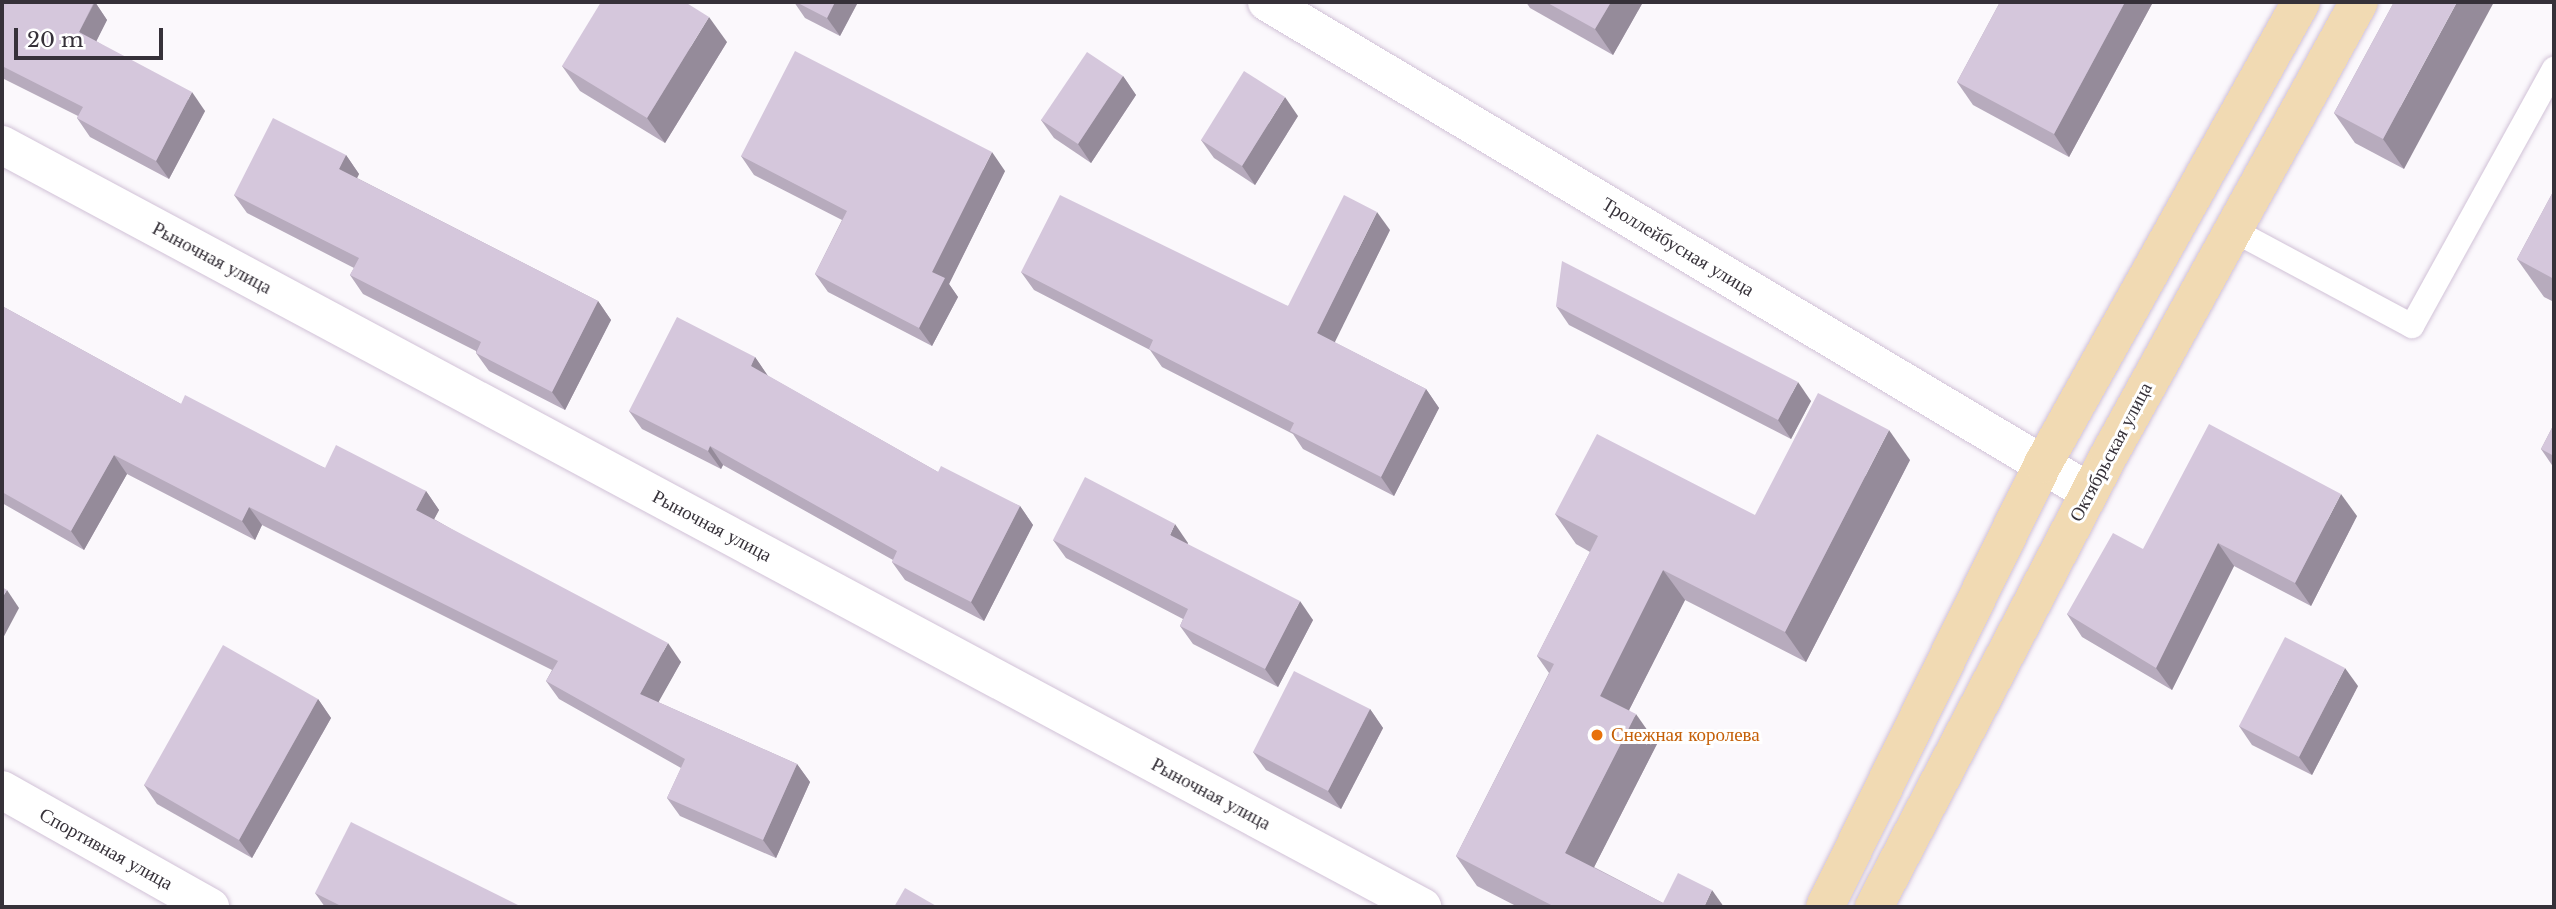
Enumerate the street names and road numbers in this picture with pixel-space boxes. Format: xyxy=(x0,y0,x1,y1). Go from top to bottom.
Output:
street label: Троллейбусная улица xyxy=(1598,192,1758,302)
street label: Рыночная улица xyxy=(148,217,276,299)
street label: Октябрьская улица xyxy=(2065,379,2157,525)
street label: Рыночная улица xyxy=(648,485,776,567)
street label: Рыночная улица xyxy=(1147,753,1275,835)
street label: Спортивная улица xyxy=(35,803,177,895)

